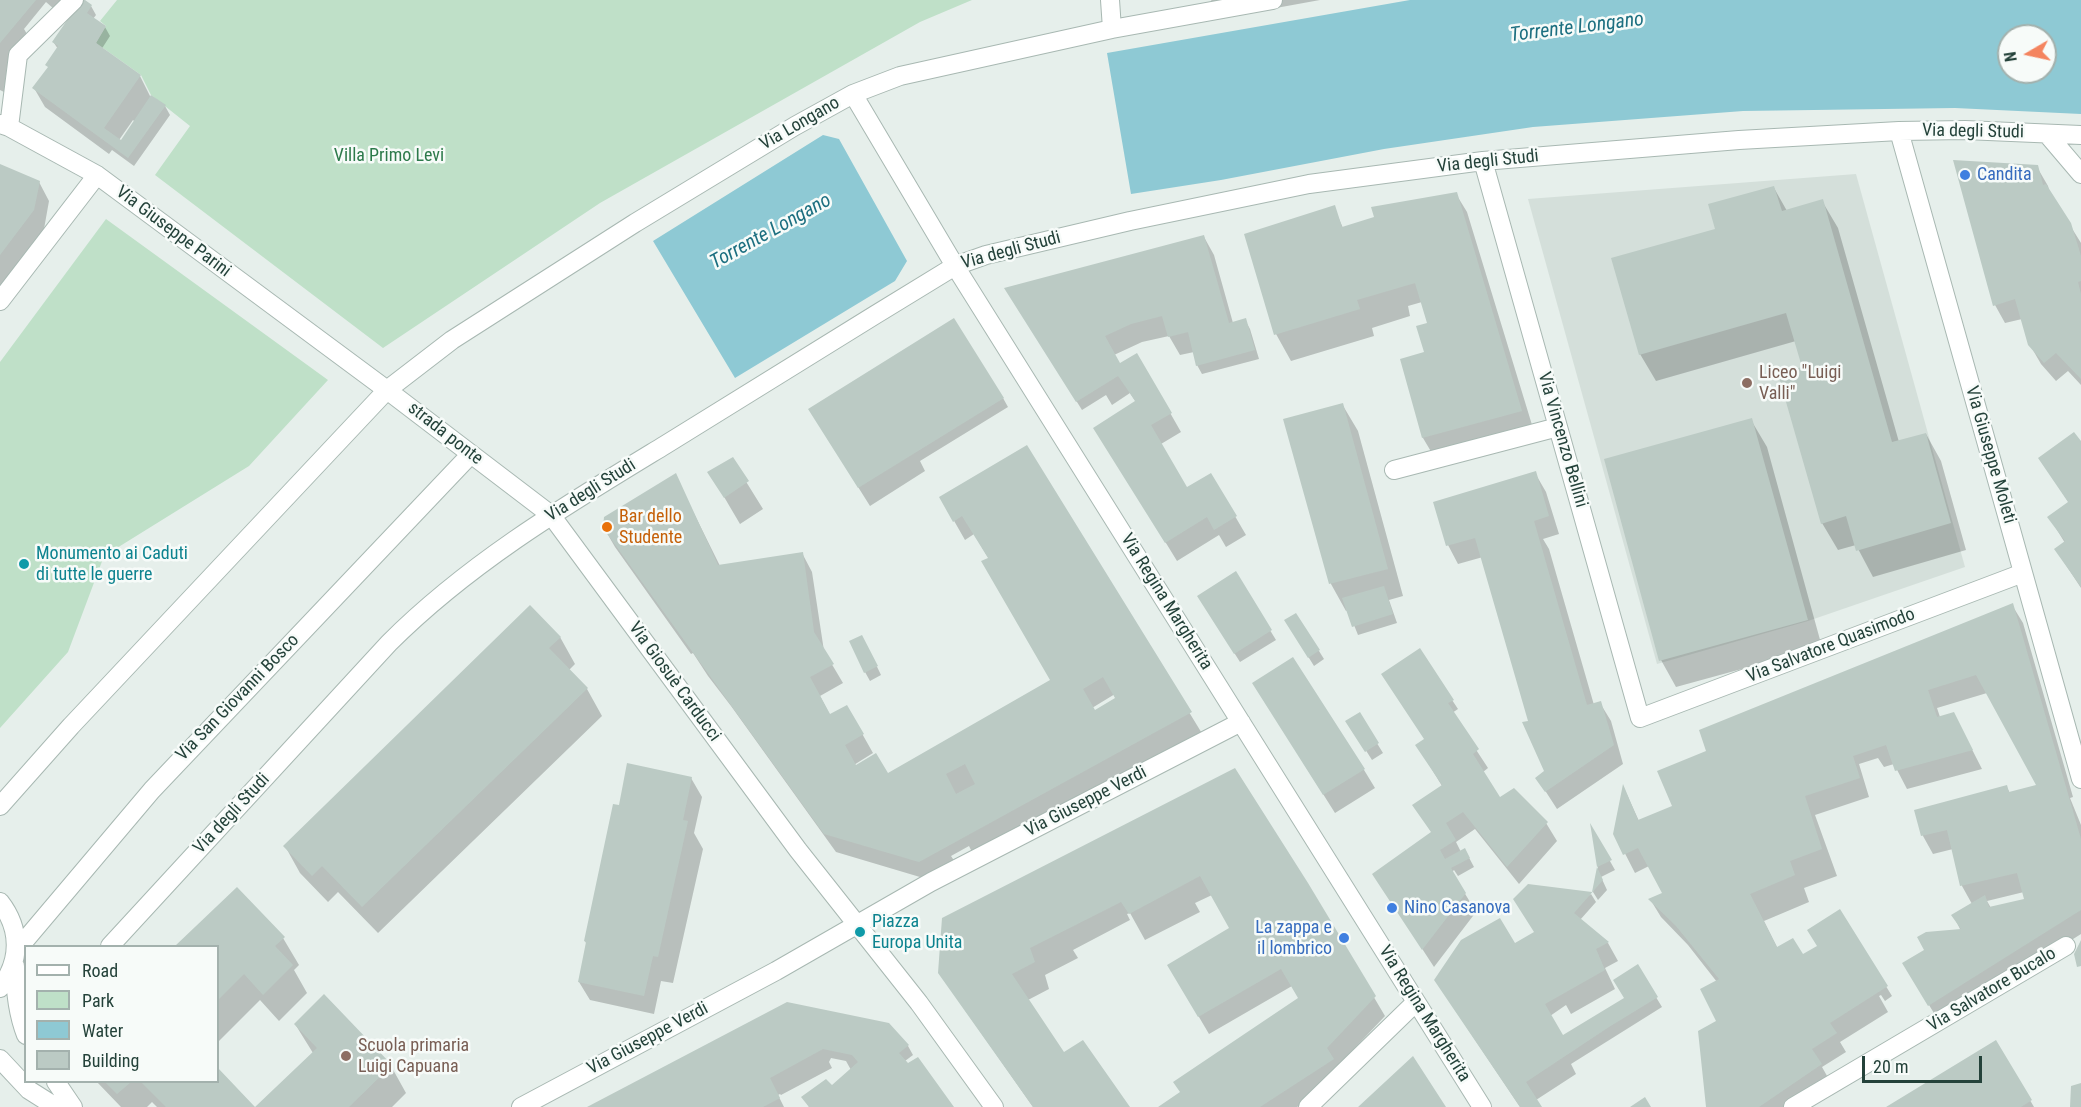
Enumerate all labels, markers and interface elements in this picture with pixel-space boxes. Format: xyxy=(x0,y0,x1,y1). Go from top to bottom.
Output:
water label: Torrente Longano xyxy=(1509,8,1645,48)
north arrow xyxy=(1997,24,2057,84)
text: N xyxy=(2001,50,2021,63)
street label: Via Longano xyxy=(756,93,844,155)
street label: Via degli Studi xyxy=(1922,120,2024,144)
park label: Villa Primo Levi xyxy=(334,145,444,167)
street label: Via degli Studi xyxy=(1436,146,1540,178)
place label: Candita xyxy=(1977,164,2032,186)
marker: Candita xyxy=(1958,168,1972,182)
street label: Via Giuseppe Parini xyxy=(111,182,235,282)
water label: Torrente Longano xyxy=(706,189,836,275)
street label: Via degli Studi xyxy=(959,227,1063,275)
place label: Liceo "Luigi Valli" xyxy=(1759,362,1841,404)
street label: Via Vincenzo Bellini xyxy=(1532,370,1592,510)
marker: Liceo "Luigi Valli" xyxy=(1740,376,1754,390)
street label: Via Giuseppe Moleti xyxy=(1960,384,2020,526)
street label: strada ponte xyxy=(403,398,487,470)
street label: Via degli Studi xyxy=(542,455,640,527)
place label: Bar dello Studente xyxy=(619,506,682,548)
marker: Bar dello Studente xyxy=(600,520,614,534)
street label: Via Regina Margherita xyxy=(1115,530,1217,674)
place label: Monumento ai Caduti di tutte le guerre xyxy=(36,543,188,586)
marker: Monumento ai Caduti di tutte le guerre xyxy=(17,557,31,571)
street label: Via Salvatore Quasimodo xyxy=(1744,604,1918,688)
street label: Via Giosuè Carducci xyxy=(623,618,725,746)
street label: Via San Giovanni Bosco xyxy=(172,630,304,766)
street label: Via Giuseppe Verdi xyxy=(1021,762,1151,842)
street label: Via degli Studi xyxy=(189,769,275,859)
place label: Nino Casanova xyxy=(1404,897,1511,919)
marker: Nino Casanova xyxy=(1385,901,1399,915)
place label: Piazza Europa Unita xyxy=(872,911,962,954)
place label: La zappa e il lombrico xyxy=(1255,917,1332,960)
marker: Piazza Europa Unita xyxy=(853,925,867,939)
marker: La zappa e il lombrico xyxy=(1337,931,1351,945)
street label: Via Regina Margherita xyxy=(1373,942,1475,1086)
street label: Via Salvatore Bucalo xyxy=(1924,943,2060,1037)
legend xyxy=(24,945,219,1083)
text: Road xyxy=(82,960,118,981)
text: Park xyxy=(82,990,114,1011)
street label: Via Giuseppe Verdi xyxy=(584,998,712,1080)
text: Water xyxy=(82,1020,123,1041)
place label: Scuola primaria Luigi Capuana xyxy=(358,1035,469,1078)
scale bar xyxy=(1865,1044,1985,1082)
marker: Scuola primaria Luigi Capuana xyxy=(339,1049,353,1063)
text: Building xyxy=(82,1050,139,1071)
text: 20 m xyxy=(1873,1056,1908,1077)

